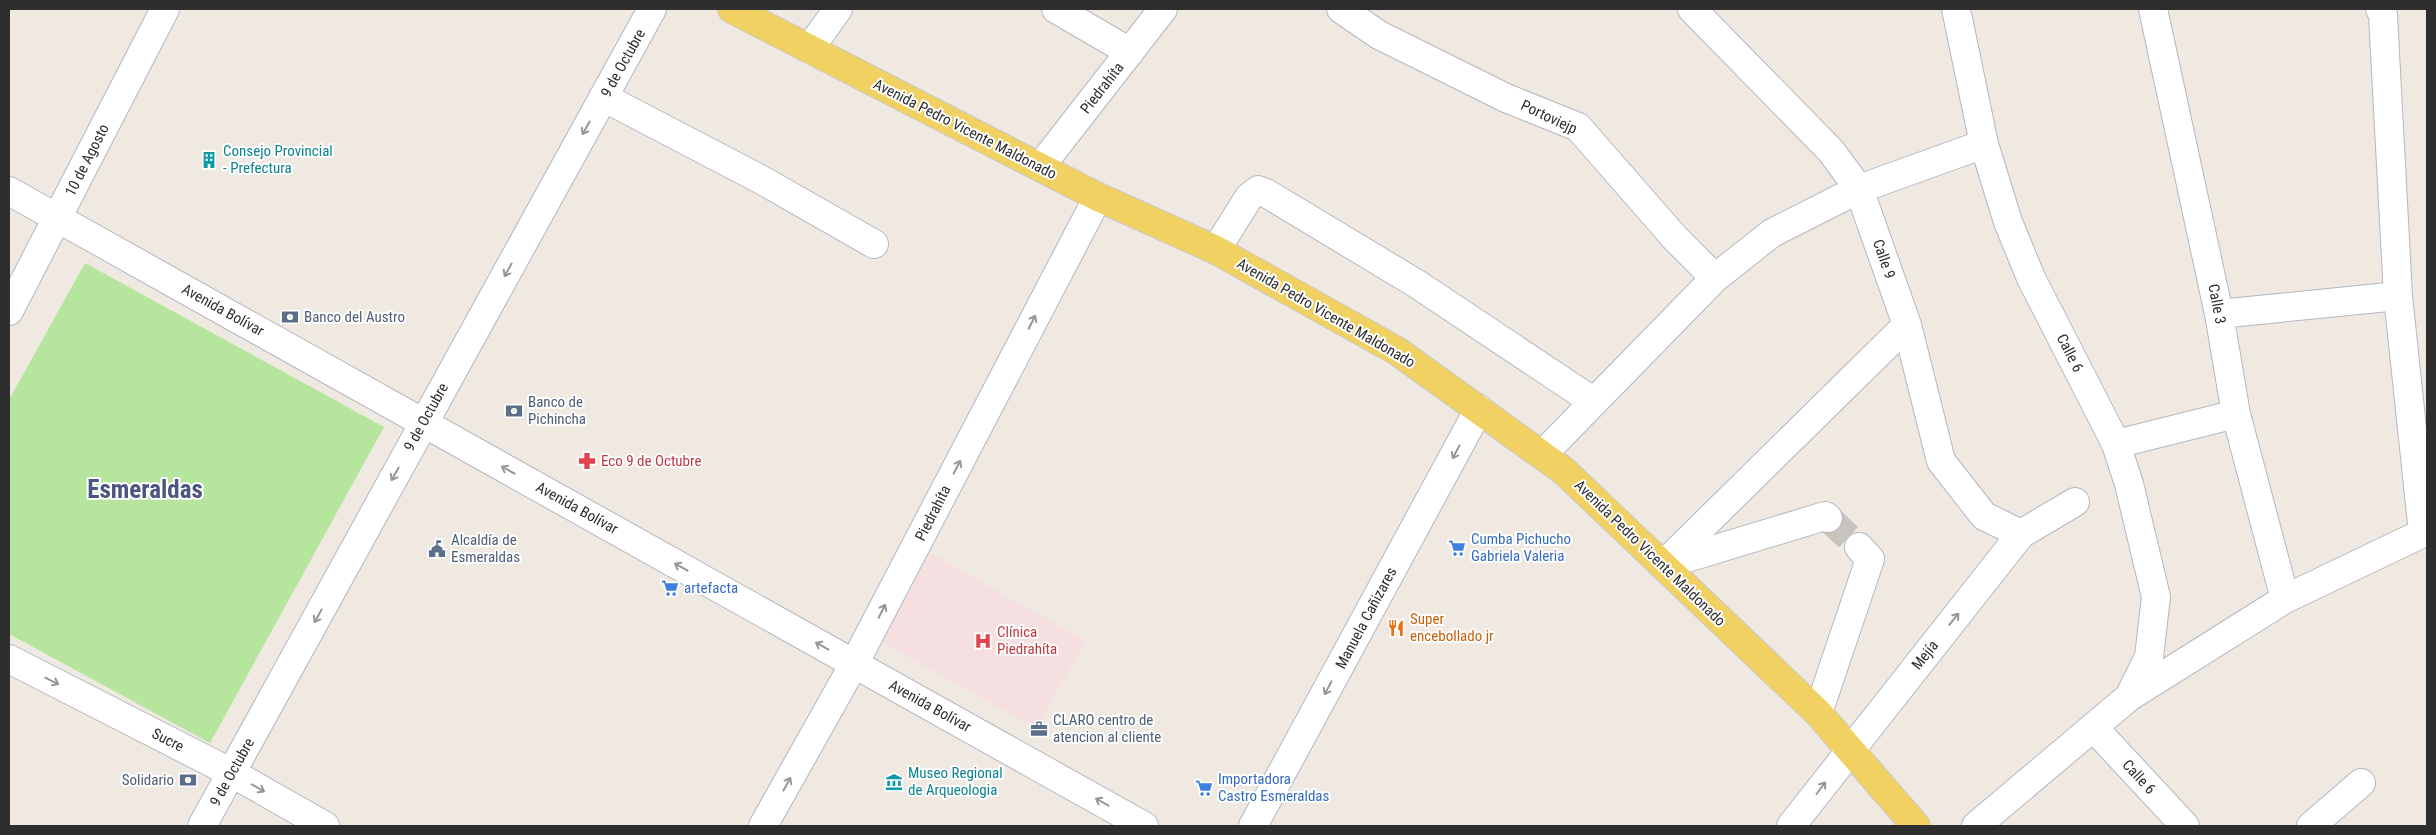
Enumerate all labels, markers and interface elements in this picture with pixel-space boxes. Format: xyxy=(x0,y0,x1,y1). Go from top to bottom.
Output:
street label: 9 de Octubre xyxy=(597,26,649,100)
street label: Piedrahíta xyxy=(1076,59,1128,117)
street label: Avenida Pedro Vicente Maldonado xyxy=(871,75,1059,183)
street label: Portoviejp xyxy=(1518,96,1580,138)
one-way arrow xyxy=(581,120,591,134)
street label: 10 de Agosto xyxy=(61,121,113,199)
place label: Consejo Provincial - Prefectura xyxy=(223,142,333,177)
building icon: Consejo Provincial - Prefectura xyxy=(199,150,219,170)
street label: Calle 9 xyxy=(1869,237,1899,281)
street label: Avenida Pedro Vicente Maldonado xyxy=(1234,254,1418,372)
one-way arrow xyxy=(502,262,512,277)
street label: Avenida Bolívar xyxy=(179,280,268,340)
street label: Calle 3 xyxy=(2204,282,2230,326)
bank icon: Banco del Austro xyxy=(280,307,300,327)
place label: Banco del Austro xyxy=(304,308,405,326)
one-way arrow xyxy=(1027,315,1037,330)
street label: Calle 6 xyxy=(2053,331,2087,375)
street label: 9 de Octubre xyxy=(400,380,452,454)
place label: Banco de Pichincha xyxy=(528,393,586,428)
bank icon: Banco de Pichincha xyxy=(504,401,524,421)
one-way arrow xyxy=(1450,445,1460,459)
pharmacy icon: Eco 9 de Octubre xyxy=(577,451,597,471)
place label: Eco 9 de Octubre xyxy=(601,452,701,470)
one-way arrow xyxy=(952,459,962,474)
one-way arrow xyxy=(501,465,516,475)
one-way arrow xyxy=(390,466,400,480)
district label: Esmeraldas xyxy=(87,475,203,504)
street label: Avenida Pedro Vicente Maldonado xyxy=(1571,476,1729,630)
street label: Avenida Bolívar xyxy=(533,478,622,538)
street label: Piedrahíta xyxy=(911,482,955,544)
place label: Cumba Pichucho Gabriela Valeria xyxy=(1471,530,1571,565)
place label: Alcaldía de Esmeraldas xyxy=(451,531,520,566)
supermarket icon: Cumba Pichucho Gabriela Valeria xyxy=(1447,538,1467,558)
public building icon: Alcaldía de Esmeraldas xyxy=(427,539,447,559)
one-way arrow xyxy=(674,561,688,571)
street label: Manuela Cañizares xyxy=(1332,564,1400,672)
supermarket icon: artefacta xyxy=(660,578,680,598)
place label: artefacta xyxy=(684,579,738,597)
one-way arrow xyxy=(877,603,887,618)
one-way arrow xyxy=(312,609,322,623)
place label: Super encebollado jr xyxy=(1410,610,1494,645)
one-way arrow xyxy=(1948,613,1959,626)
restaurant icon: Super encebollado jr xyxy=(1386,618,1406,638)
place label: Clínica Piedrahíta xyxy=(997,623,1057,658)
hospital icon: Clínica Piedrahíta xyxy=(973,631,993,651)
street label: Mejía xyxy=(1908,637,1942,673)
one-way arrow xyxy=(815,641,830,651)
street label: Avenida Bolívar xyxy=(886,676,975,736)
one-way arrow xyxy=(44,677,59,686)
one-way arrow xyxy=(1323,680,1333,694)
place label: CLARO centro de atencion al cliente xyxy=(1053,711,1161,746)
office icon: CLARO centro de atencion al cliente xyxy=(1029,719,1049,739)
street label: Sucre xyxy=(149,724,187,756)
street label: 9 de Octubre xyxy=(206,735,258,809)
street label: Calle 6 xyxy=(2119,756,2159,798)
place label: Museo Regional de Arqueologia xyxy=(908,764,1003,799)
bank icon: Solidario xyxy=(178,770,198,790)
place label: Importadora Castro Esmeraldas xyxy=(1218,770,1330,805)
place label: Solidario xyxy=(122,771,174,789)
museum icon: Museo Regional de Arqueologia xyxy=(884,772,904,792)
one-way arrow xyxy=(783,777,793,791)
supermarket icon: Importadora Castro Esmeraldas xyxy=(1194,778,1214,798)
one-way arrow xyxy=(1815,781,1826,794)
one-way arrow xyxy=(251,783,266,793)
one-way arrow xyxy=(1095,797,1109,807)

